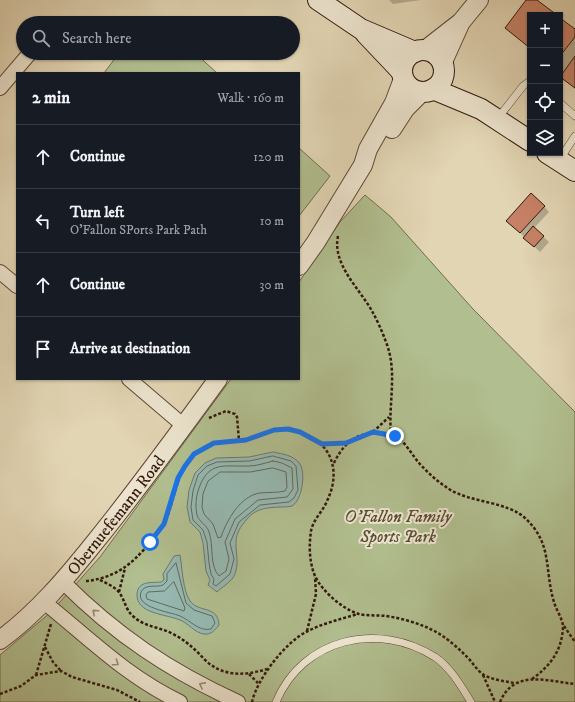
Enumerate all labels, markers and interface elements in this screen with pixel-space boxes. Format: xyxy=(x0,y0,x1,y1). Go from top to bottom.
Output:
map controls xyxy=(527,12,563,156)
button: + xyxy=(527,12,563,48)
search box xyxy=(16,16,300,60)
icon: search xyxy=(30,27,52,49)
text: Search here xyxy=(62,29,131,48)
button: − xyxy=(527,48,563,84)
button: locate xyxy=(527,84,563,120)
text: 2 min xyxy=(32,87,70,109)
text: Walk · 160 m xyxy=(217,90,284,106)
button: layers xyxy=(527,120,563,156)
icon: ahead xyxy=(32,146,54,168)
text: Continue xyxy=(70,147,125,166)
text: 120 m xyxy=(253,149,284,165)
text: Turn left xyxy=(70,203,124,222)
icon: left xyxy=(32,210,54,232)
text: 10 m xyxy=(260,213,284,229)
text: O'Fallon SPorts Park Path xyxy=(70,222,207,238)
icon: ahead xyxy=(32,274,54,296)
text: Continue xyxy=(70,275,125,294)
text: 30 m xyxy=(260,277,284,293)
icon: arrive xyxy=(32,338,54,360)
text: Arrive at destination xyxy=(70,339,190,358)
route end xyxy=(386,427,404,445)
street label: Obernuefemann Road xyxy=(63,451,171,580)
park label: O'Fallon Family Sports Park xyxy=(344,506,453,548)
route start xyxy=(141,533,159,551)
one-way arrow xyxy=(92,610,100,617)
one-way arrow xyxy=(112,658,119,665)
one-way arrow xyxy=(199,683,207,690)

